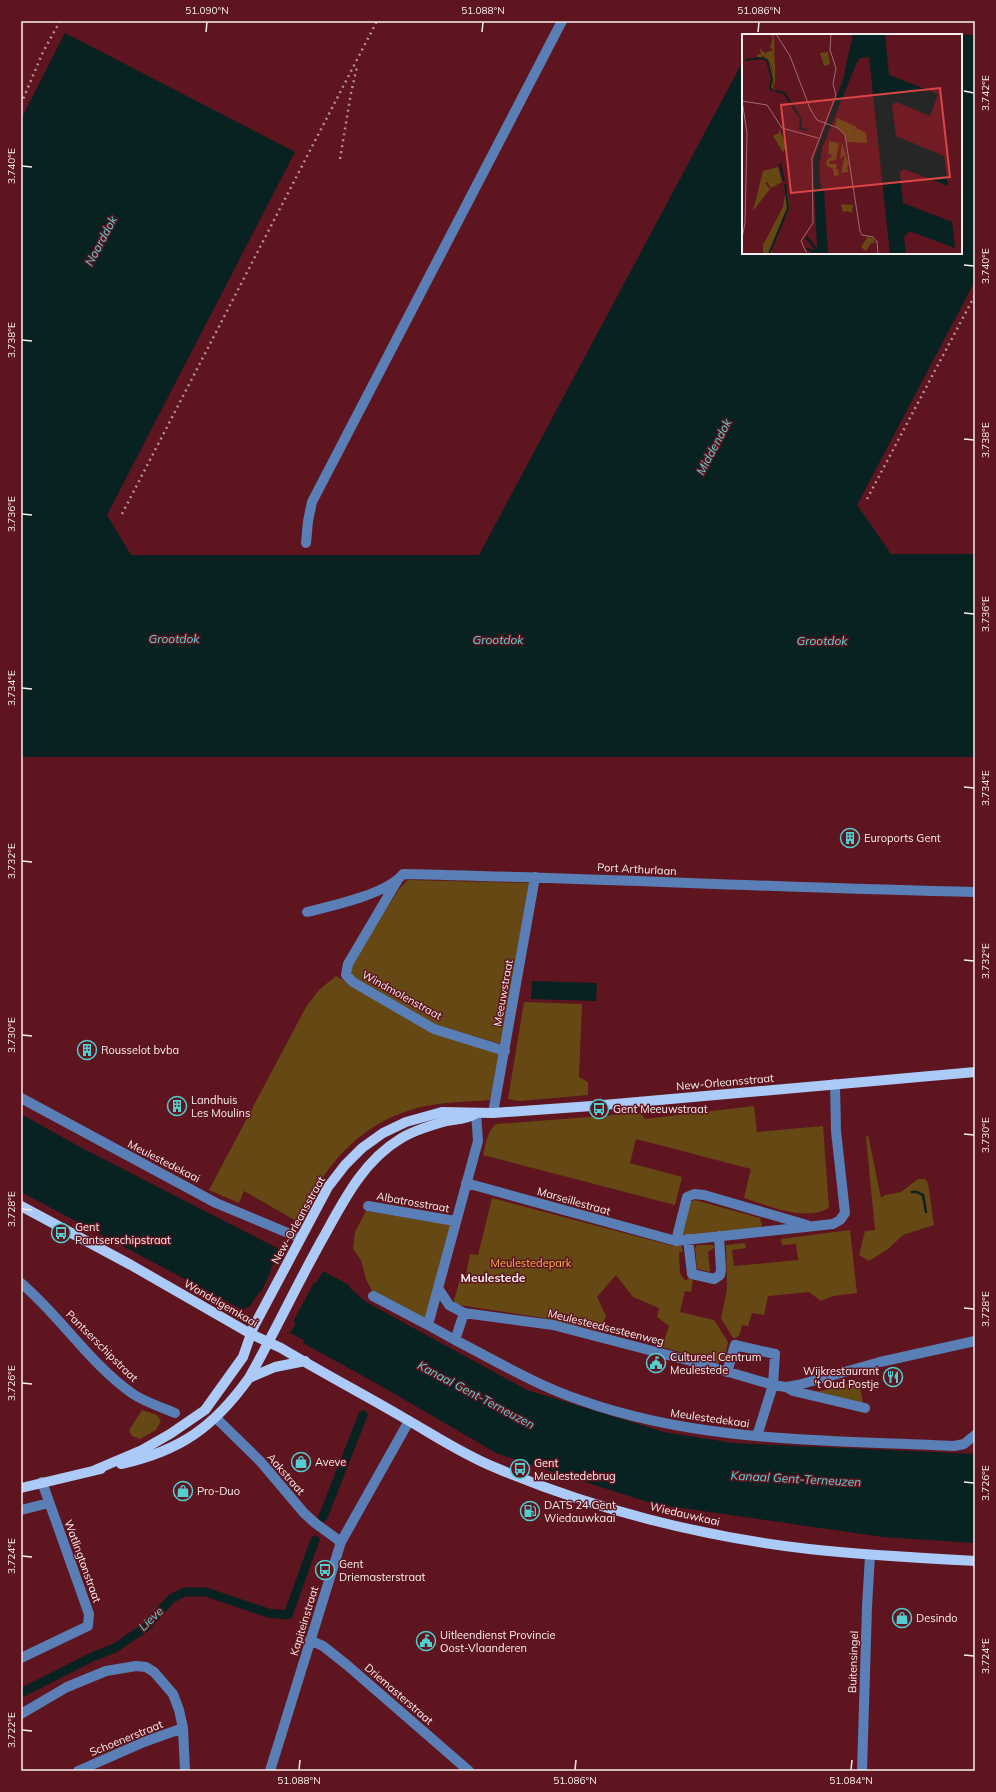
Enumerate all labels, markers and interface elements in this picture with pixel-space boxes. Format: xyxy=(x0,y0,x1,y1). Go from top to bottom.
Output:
text: 51.090°N xyxy=(185,4,229,17)
text: 51.088°N xyxy=(461,4,505,17)
text: 51.086°N xyxy=(737,4,781,17)
inset map xyxy=(742,34,962,254)
text: 3.742°E xyxy=(979,75,992,111)
text: 3.740°E xyxy=(5,148,18,184)
water label: Noorddok xyxy=(81,213,120,268)
text: 3.740°E xyxy=(979,248,992,284)
text: 3.738°E xyxy=(5,322,18,358)
water label: Middendok xyxy=(693,415,735,477)
text: 3.738°E xyxy=(979,422,992,458)
text: 3.736°E xyxy=(5,496,18,532)
text: 3.736°E xyxy=(979,596,992,632)
water label: Grootdok xyxy=(148,631,200,646)
water label: Grootdok xyxy=(472,632,524,647)
water label: Grootdok xyxy=(796,633,848,648)
text: 3.734°E xyxy=(5,670,18,706)
text: 3.734°E xyxy=(979,770,992,806)
building icon: Euroports Gent xyxy=(839,827,861,849)
place label: Euroports Gent xyxy=(864,831,941,845)
text: 3.732°E xyxy=(5,843,18,879)
street label: Port Arthurlaan xyxy=(597,860,677,878)
text: 3.732°E xyxy=(979,943,992,979)
street label: Meeuwstraat xyxy=(490,958,516,1027)
street label: Windmolenstraat xyxy=(360,967,444,1023)
text: 3.730°E xyxy=(5,1017,18,1053)
building icon: Rousselot bvba xyxy=(76,1039,98,1061)
place label: Rousselot bvba xyxy=(101,1043,179,1057)
street label: New-Orleansstraat xyxy=(676,1071,775,1093)
place label: Landhuis Les Moulins xyxy=(191,1093,250,1120)
building icon: Landhuis Les Moulins xyxy=(166,1095,188,1117)
bus stop icon: Gent Meeuwstraat xyxy=(588,1098,610,1120)
place label: Gent Meeuwstraat xyxy=(613,1102,708,1116)
text: 3.730°E xyxy=(979,1117,992,1153)
street label: Meulestedekaai xyxy=(125,1137,203,1185)
street label: New-Orleansstraat xyxy=(268,1174,328,1266)
street label: Marseillestraat xyxy=(536,1184,612,1218)
street label: Albatrosstraat xyxy=(376,1189,451,1215)
text: 3.728°E xyxy=(5,1191,18,1227)
place label: Gent Pantserschipstraat xyxy=(75,1220,171,1247)
bus stop icon: Gent Pantserschipstraat xyxy=(50,1222,72,1244)
park label: Meulestedepark xyxy=(491,1256,572,1270)
district label: Meulestede xyxy=(461,1270,526,1285)
street label: Wondelgemkaai xyxy=(181,1276,261,1330)
text: 3.728°E xyxy=(979,1291,992,1327)
street label: Meulesteedsesteenweg xyxy=(546,1306,666,1348)
street label: Pantserschipstraat xyxy=(63,1307,141,1385)
place label: Cultureel Centrum Meulestede xyxy=(670,1350,761,1377)
public building icon: Cultureel Centrum Meulestede xyxy=(645,1352,667,1374)
water label: Kanaal Gent-Terneuzen xyxy=(415,1357,537,1432)
place label: Wijkrestaurant 't Oud Postje xyxy=(803,1364,879,1391)
text: 3.726°E xyxy=(5,1365,18,1401)
restaurant icon: Wijkrestaurant 't Oud Postje xyxy=(882,1366,904,1388)
street label: Meulestedekaai xyxy=(670,1406,750,1430)
street label: Aakstraat xyxy=(264,1450,308,1498)
shop icon: Aveve xyxy=(290,1451,312,1473)
place label: Aveve xyxy=(315,1455,346,1469)
place label: Gent Meulestedebrug xyxy=(534,1456,616,1483)
bus stop icon: Gent Meulestedebrug xyxy=(509,1458,531,1480)
text: 3.726°E xyxy=(979,1465,992,1501)
water label: Kanaal Gent-Terneuzen xyxy=(730,1468,862,1489)
shop icon: Pro-Duo xyxy=(172,1480,194,1502)
place label: Pro-Duo xyxy=(197,1484,240,1498)
place label: DATS 24 Gent Wiedauwkaai xyxy=(544,1498,616,1525)
street label: Wiedauwkaai xyxy=(649,1499,721,1529)
fuel station icon: DATS 24 Gent Wiedauwkaai xyxy=(519,1500,541,1522)
street label: Watlingtonstraat xyxy=(62,1518,105,1604)
text: 3.724°E xyxy=(5,1538,18,1574)
place label: Gent Driemasterstraat xyxy=(339,1557,426,1584)
bus stop icon: Gent Driemasterstraat xyxy=(314,1559,336,1581)
street label: Kapiteinstraat xyxy=(287,1584,321,1657)
water label: Lieve xyxy=(135,1603,167,1634)
shop icon: Desindo xyxy=(891,1607,913,1629)
place label: Desindo xyxy=(916,1611,958,1625)
place label: Uitleendienst Provincie Oost-Vlaanderen xyxy=(440,1628,555,1655)
public building icon: Uitleendienst Provincie Oost-Vlaanderen xyxy=(415,1630,437,1652)
street label: Buitensingel xyxy=(845,1631,861,1693)
text: 3.724°E xyxy=(979,1638,992,1674)
street label: Driemasterstraat xyxy=(362,1660,436,1728)
text: 3.722°E xyxy=(5,1712,18,1748)
street label: Schoenerstraat xyxy=(87,1717,165,1759)
text: 51.088°N xyxy=(277,1774,321,1787)
text: 51.086°N xyxy=(553,1774,597,1787)
text: 51.084°N xyxy=(829,1774,873,1787)

